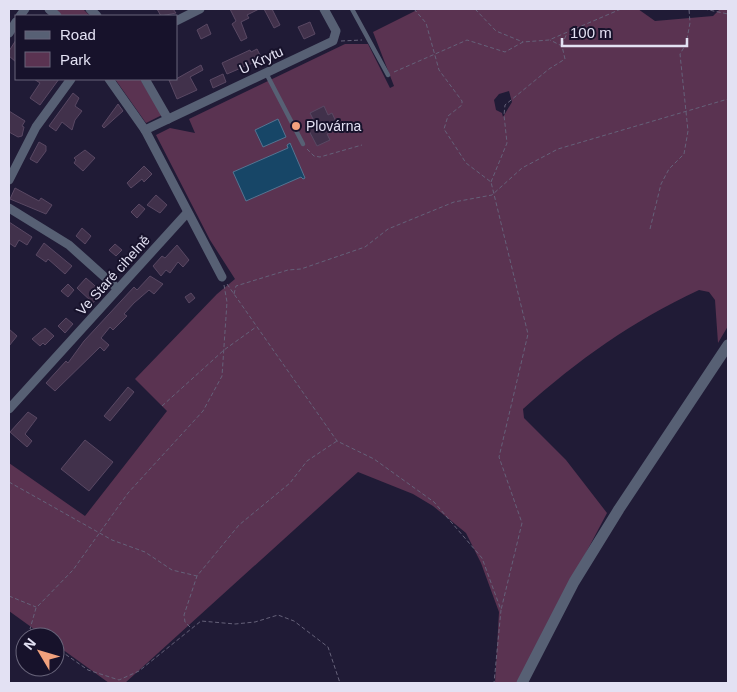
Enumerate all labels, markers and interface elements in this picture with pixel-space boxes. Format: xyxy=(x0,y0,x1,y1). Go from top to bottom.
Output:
legend xyxy=(15,15,178,80)
scale bar xyxy=(562,15,687,47)
text: 100 m xyxy=(570,24,612,41)
text: Road xyxy=(60,26,96,43)
street label: U Krytu xyxy=(236,43,286,77)
text: Park xyxy=(60,51,91,68)
place label: Plovárna xyxy=(306,118,361,134)
marker: Plovárna xyxy=(290,120,302,132)
street label: Ve Staré cihelně xyxy=(73,232,153,318)
north arrow xyxy=(15,627,65,677)
text: N xyxy=(20,635,39,653)

